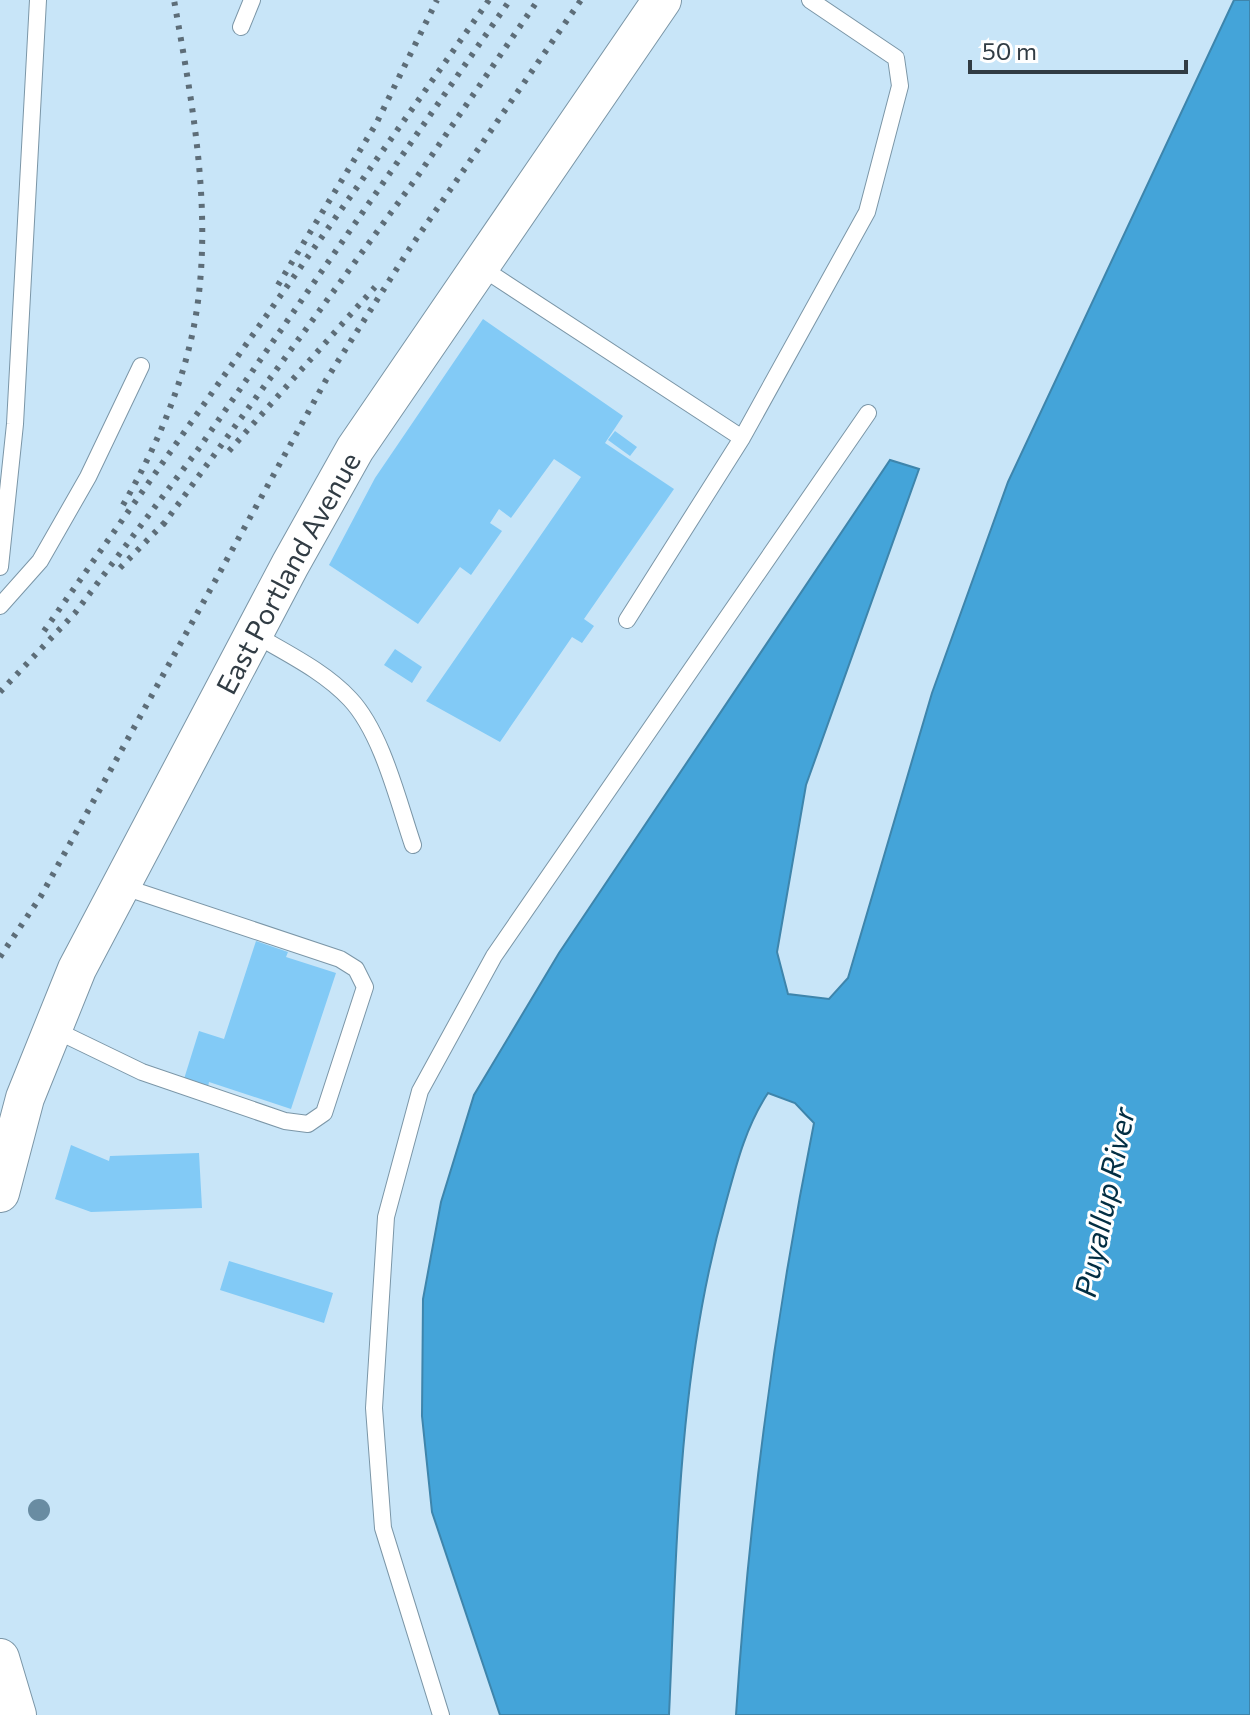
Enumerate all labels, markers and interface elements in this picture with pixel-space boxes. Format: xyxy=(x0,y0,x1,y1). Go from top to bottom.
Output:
scale bar xyxy=(970,24,1186,74)
text: 50 m xyxy=(982,36,1037,65)
street label: East Portland Avenue xyxy=(208,446,367,699)
water label: Puyallup River xyxy=(1065,1103,1141,1300)

